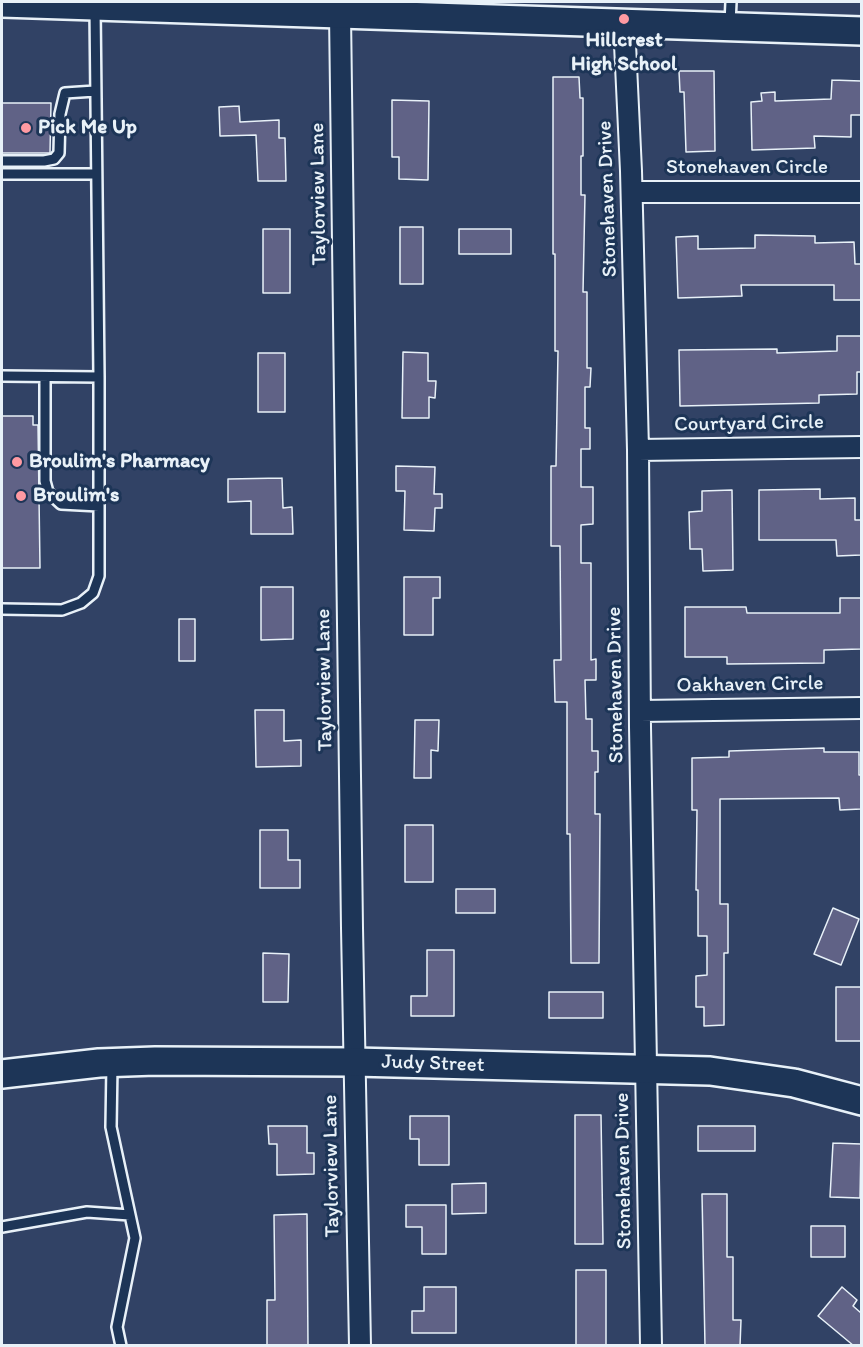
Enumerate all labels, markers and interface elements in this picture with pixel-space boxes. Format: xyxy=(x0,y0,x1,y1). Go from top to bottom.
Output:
marker: Hillcrest High School xyxy=(617,12,631,26)
place label: Hillcrest High School xyxy=(571,28,677,78)
place label: Pick Me Up xyxy=(38,115,137,141)
street label: Stonehaven Drive xyxy=(593,120,623,278)
marker: Pick Me Up xyxy=(19,121,33,135)
street label: Taylorview Lane xyxy=(305,122,333,266)
street label: Stonehaven Circle xyxy=(666,155,828,181)
street label: Courtyard Circle xyxy=(674,410,824,438)
place label: Broulim's Pharmacy xyxy=(29,449,210,475)
marker: Broulim's Pharmacy xyxy=(10,455,24,469)
place label: Broulim's xyxy=(33,483,119,509)
marker: Broulim's xyxy=(14,489,28,503)
street label: Stonehaven Drive xyxy=(602,606,630,764)
street label: Taylorview Lane xyxy=(311,608,339,752)
street label: Oakhaven Circle xyxy=(676,671,824,699)
street label: Judy Street xyxy=(381,1050,485,1078)
street label: Stonehaven Drive xyxy=(610,1092,638,1250)
street label: Taylorview Lane xyxy=(318,1094,346,1238)

